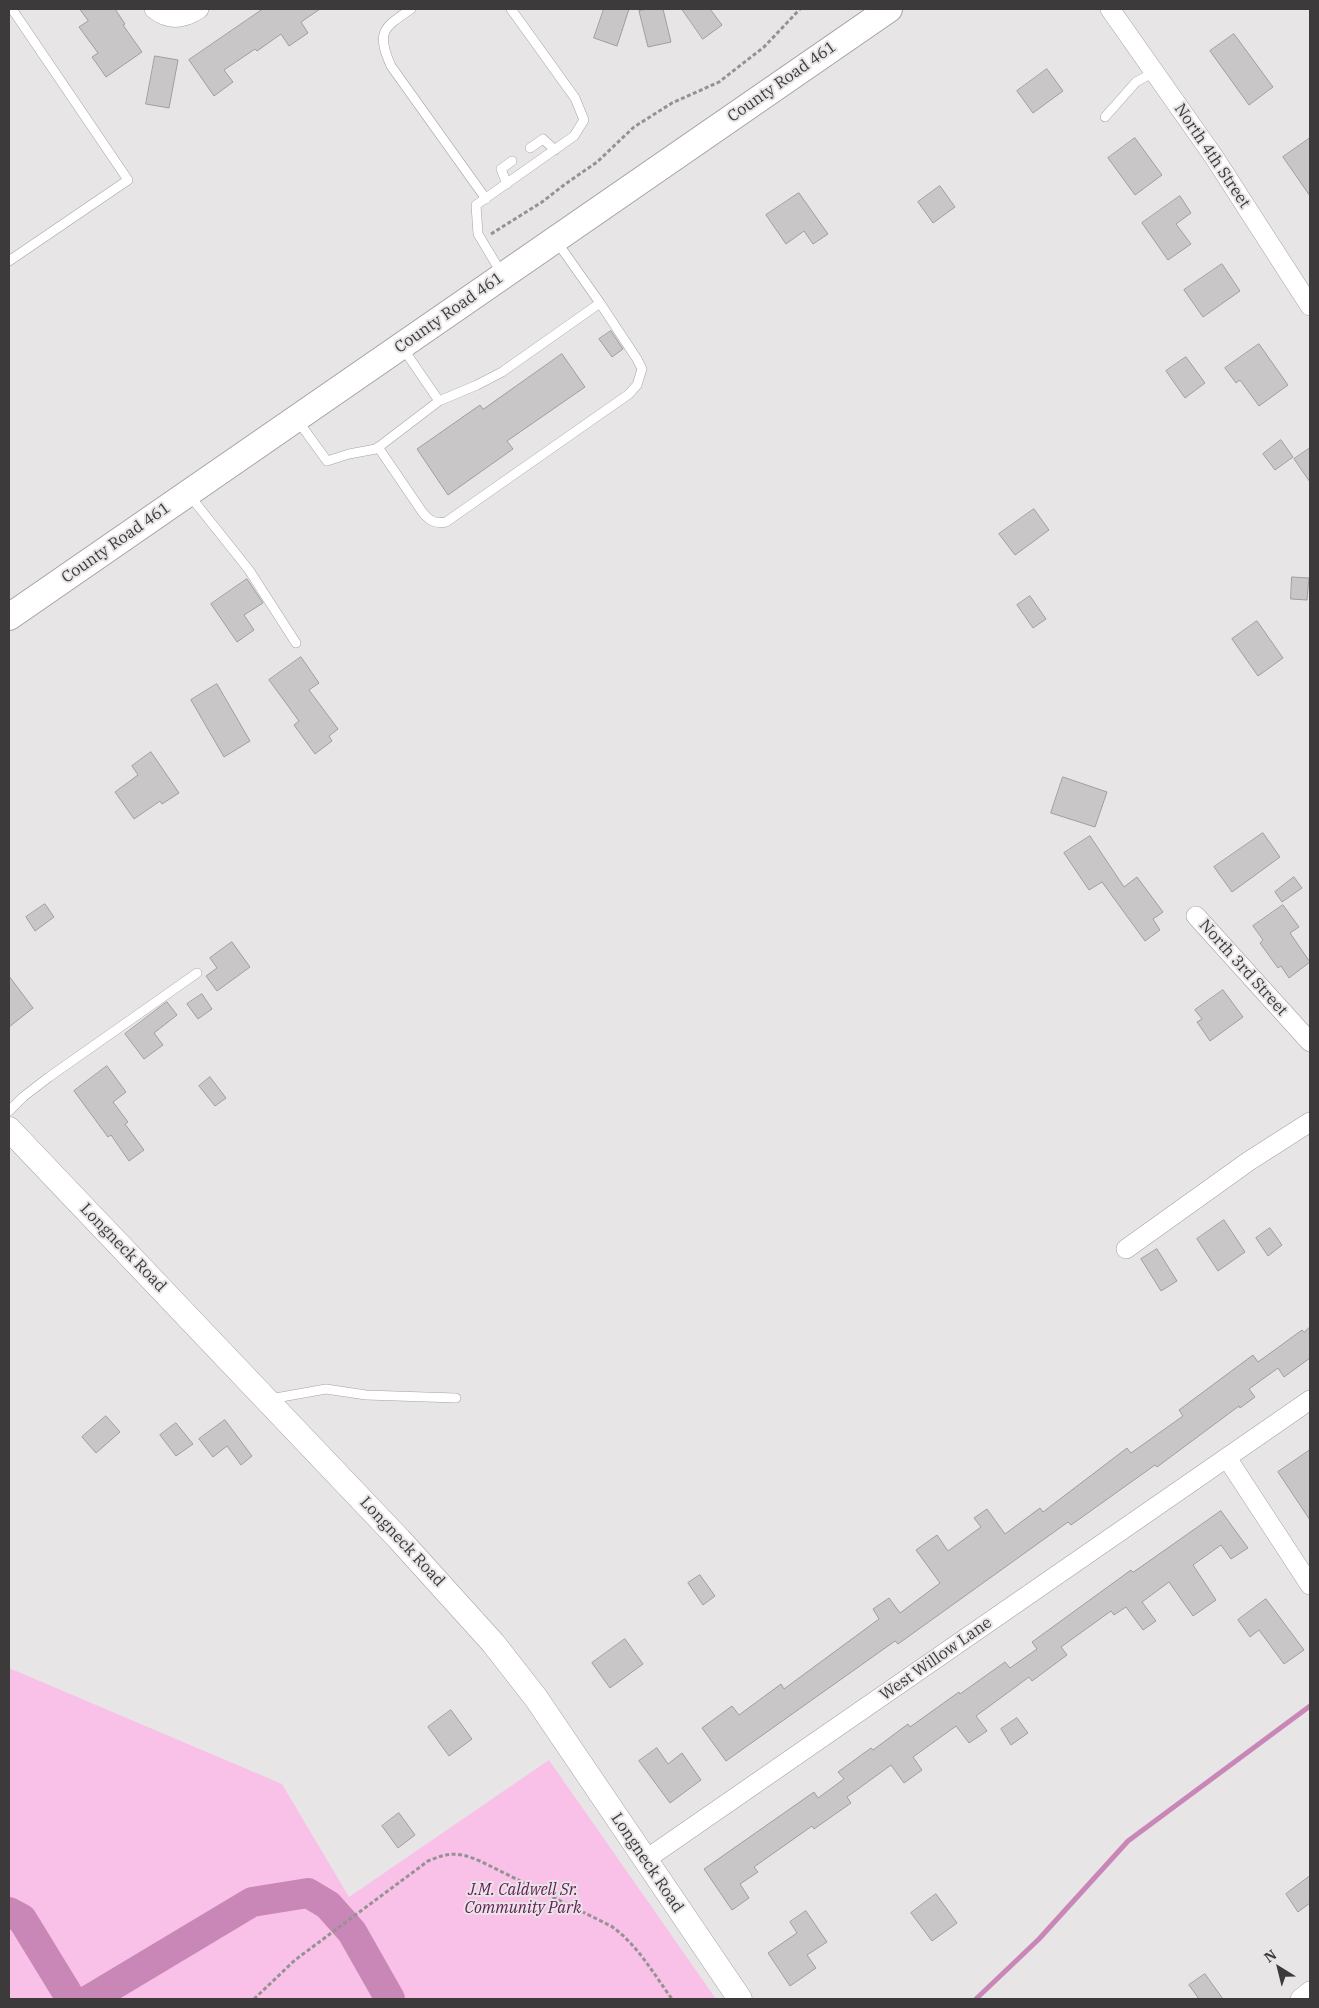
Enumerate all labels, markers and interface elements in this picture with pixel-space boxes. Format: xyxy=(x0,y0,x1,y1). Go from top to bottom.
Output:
street label: County Road 461 xyxy=(724,37,840,127)
street label: North 4th Street xyxy=(1170,100,1254,212)
street label: County Road 461 xyxy=(391,268,507,358)
street label: County Road 461 xyxy=(58,498,174,588)
street label: North 3rd Street xyxy=(1195,916,1291,1020)
street label: Longneck Road xyxy=(76,1200,170,1296)
street label: Longneck Road xyxy=(356,1493,448,1591)
street label: West Willow Lane xyxy=(876,1613,996,1705)
street label: Longneck Road xyxy=(607,1810,687,1916)
park label: J.M. Caldwell Sr. Community Park xyxy=(465,1880,581,1918)
north arrow xyxy=(1254,1943,1304,1993)
text: N xyxy=(1260,1945,1280,1966)

